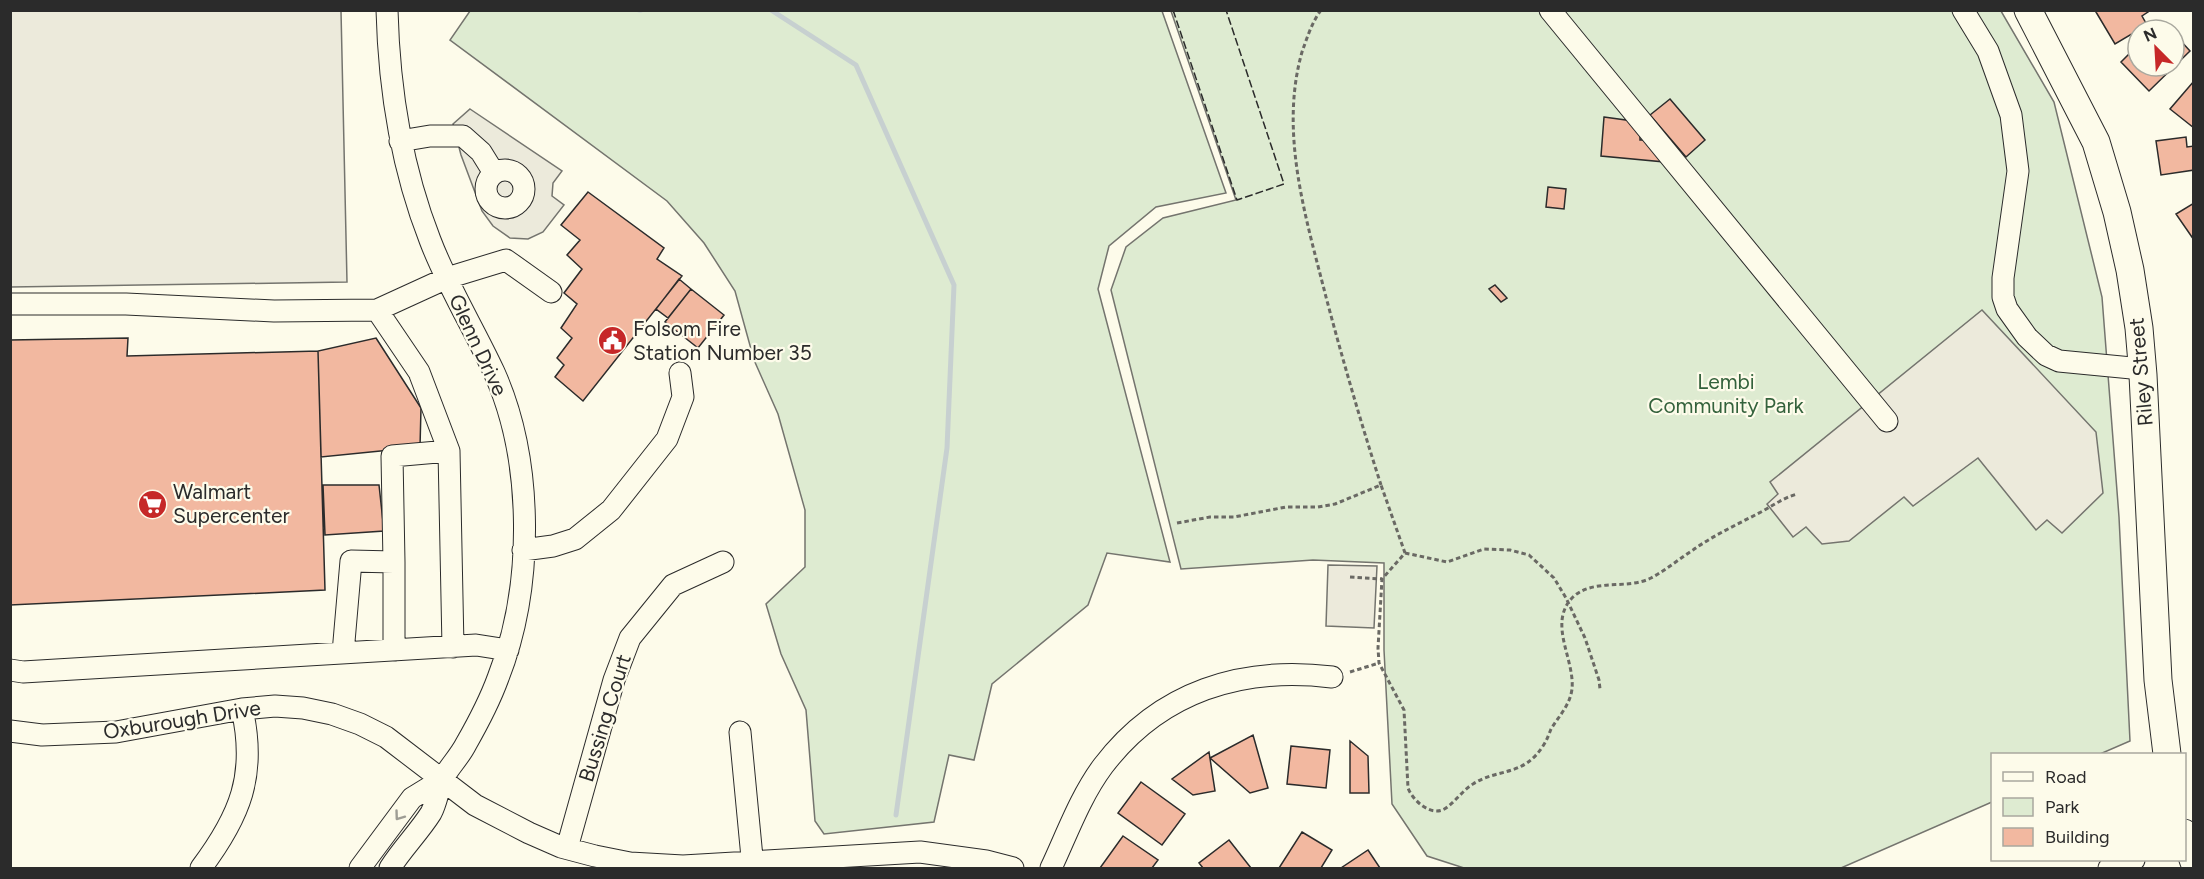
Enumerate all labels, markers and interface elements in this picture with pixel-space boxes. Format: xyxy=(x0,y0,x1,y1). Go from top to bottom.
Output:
north arrow xyxy=(2126,18,2186,78)
text: N xyxy=(2141,24,2160,46)
street label: Glenn Drive xyxy=(444,290,513,400)
place label: Folsom Fire Station Number 35 xyxy=(633,316,812,365)
street label: Riley Street xyxy=(2123,317,2158,427)
public building icon: Folsom Fire Station Number 35 xyxy=(596,325,628,357)
park label: Lembi Community Park xyxy=(1648,369,1805,418)
place label: Walmart Supercenter xyxy=(173,479,290,528)
supermarket icon: Walmart Supercenter xyxy=(136,488,168,520)
street label: Bussing Court xyxy=(573,651,636,785)
street label: Oxburough Drive xyxy=(101,695,262,744)
legend xyxy=(1991,753,2186,861)
text: Road xyxy=(2045,766,2086,788)
text: Park xyxy=(2045,796,2080,818)
one-way arrow xyxy=(395,809,406,820)
text: Building xyxy=(2045,826,2110,848)

